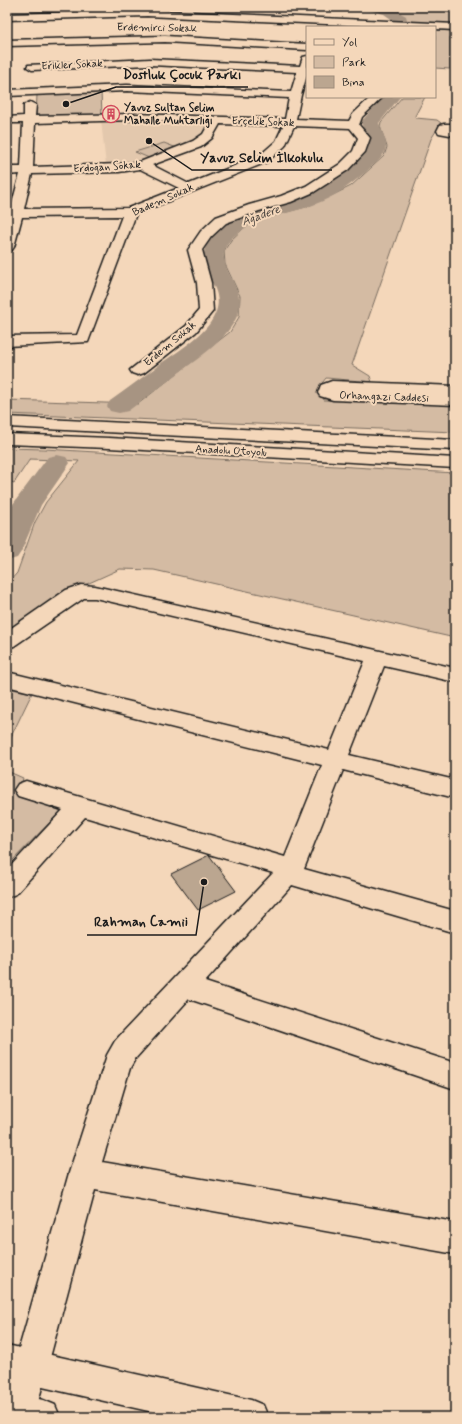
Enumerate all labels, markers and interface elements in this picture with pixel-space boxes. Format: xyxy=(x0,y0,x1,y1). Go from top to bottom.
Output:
street label: Erdemirci Sokak xyxy=(117,20,197,36)
legend xyxy=(306,26,436,98)
text: Yol xyxy=(342,35,357,51)
text: Park xyxy=(342,55,366,71)
street label: Erikler Sokak xyxy=(41,56,103,74)
callout: Dostluk Çocuk Parkı xyxy=(116,61,248,87)
text: Dostluk Çocuk Parkı xyxy=(122,66,242,84)
text: Bina xyxy=(342,75,365,91)
place label: Yavuz Sultan Selim Mahalle Muhtarlığı xyxy=(124,101,215,129)
building icon: Yavuz Sultan Selim Mahalle Muhtarlığı xyxy=(101,104,121,124)
street label: Erçelik Sokak xyxy=(231,114,295,130)
callout: Yavuz Selim İlkokulu xyxy=(192,144,332,170)
text: Yavuz Selim İlkokulu xyxy=(200,149,324,167)
street label: Erdoğan Sokak xyxy=(73,158,142,176)
street label: Badem Sokak xyxy=(130,180,196,220)
water label: Ağadere xyxy=(239,202,283,230)
street label: Erdem Sokak xyxy=(141,318,199,370)
street label: Orhangazi Caddesi xyxy=(339,388,429,406)
street label: Anadolu Otoyolu xyxy=(195,442,267,460)
callout: Rahman Camii xyxy=(87,909,196,935)
text: Rahman Camii xyxy=(94,913,188,931)

